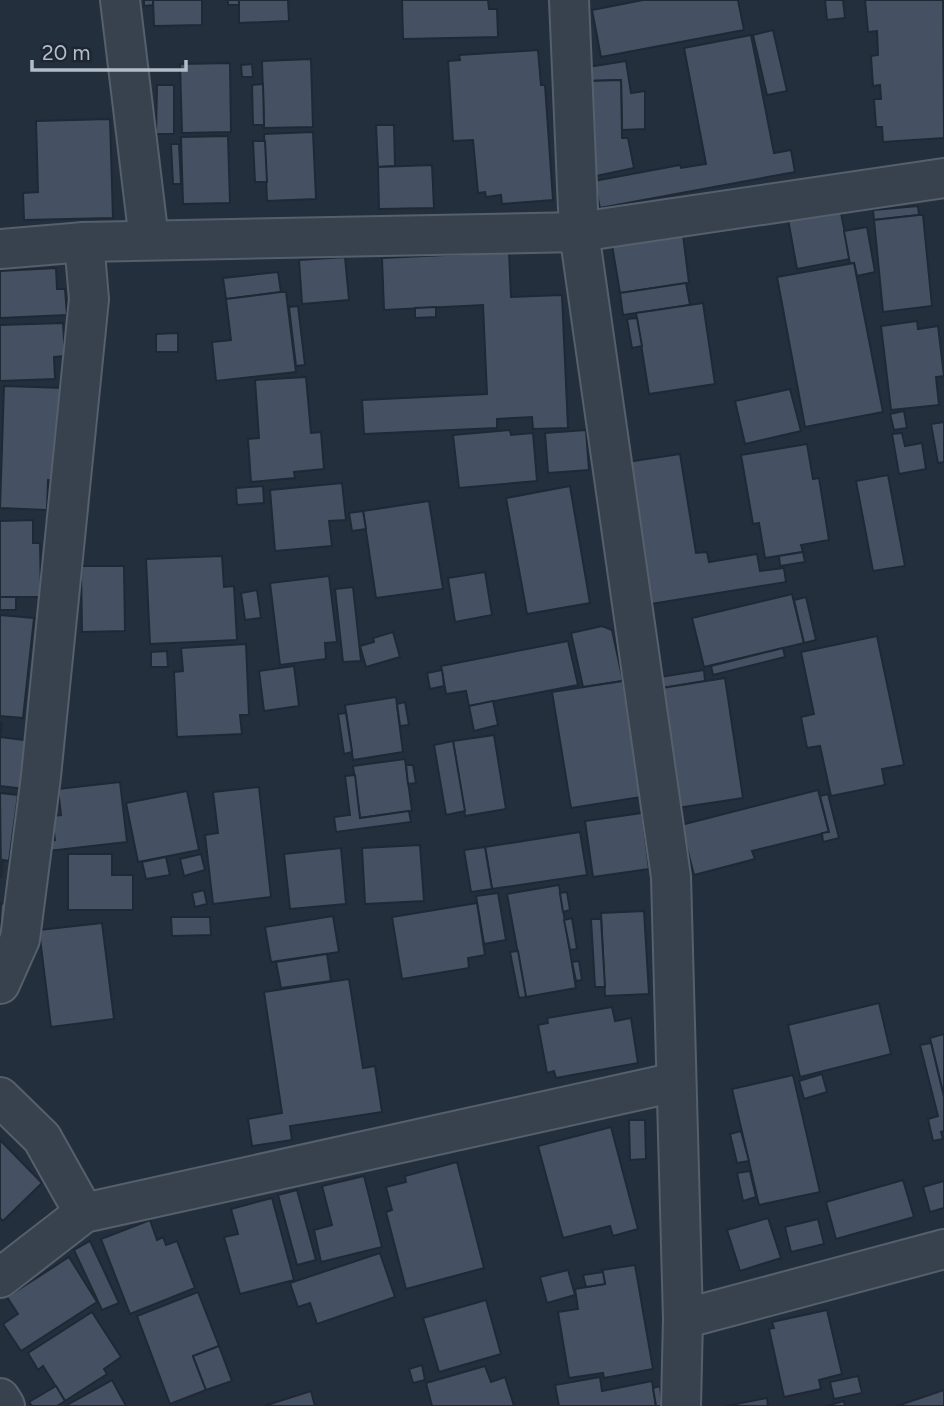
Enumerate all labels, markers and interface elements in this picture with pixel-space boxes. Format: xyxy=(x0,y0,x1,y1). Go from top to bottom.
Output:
scale bar xyxy=(32,28,186,72)
text: 20 m xyxy=(42,40,90,65)

